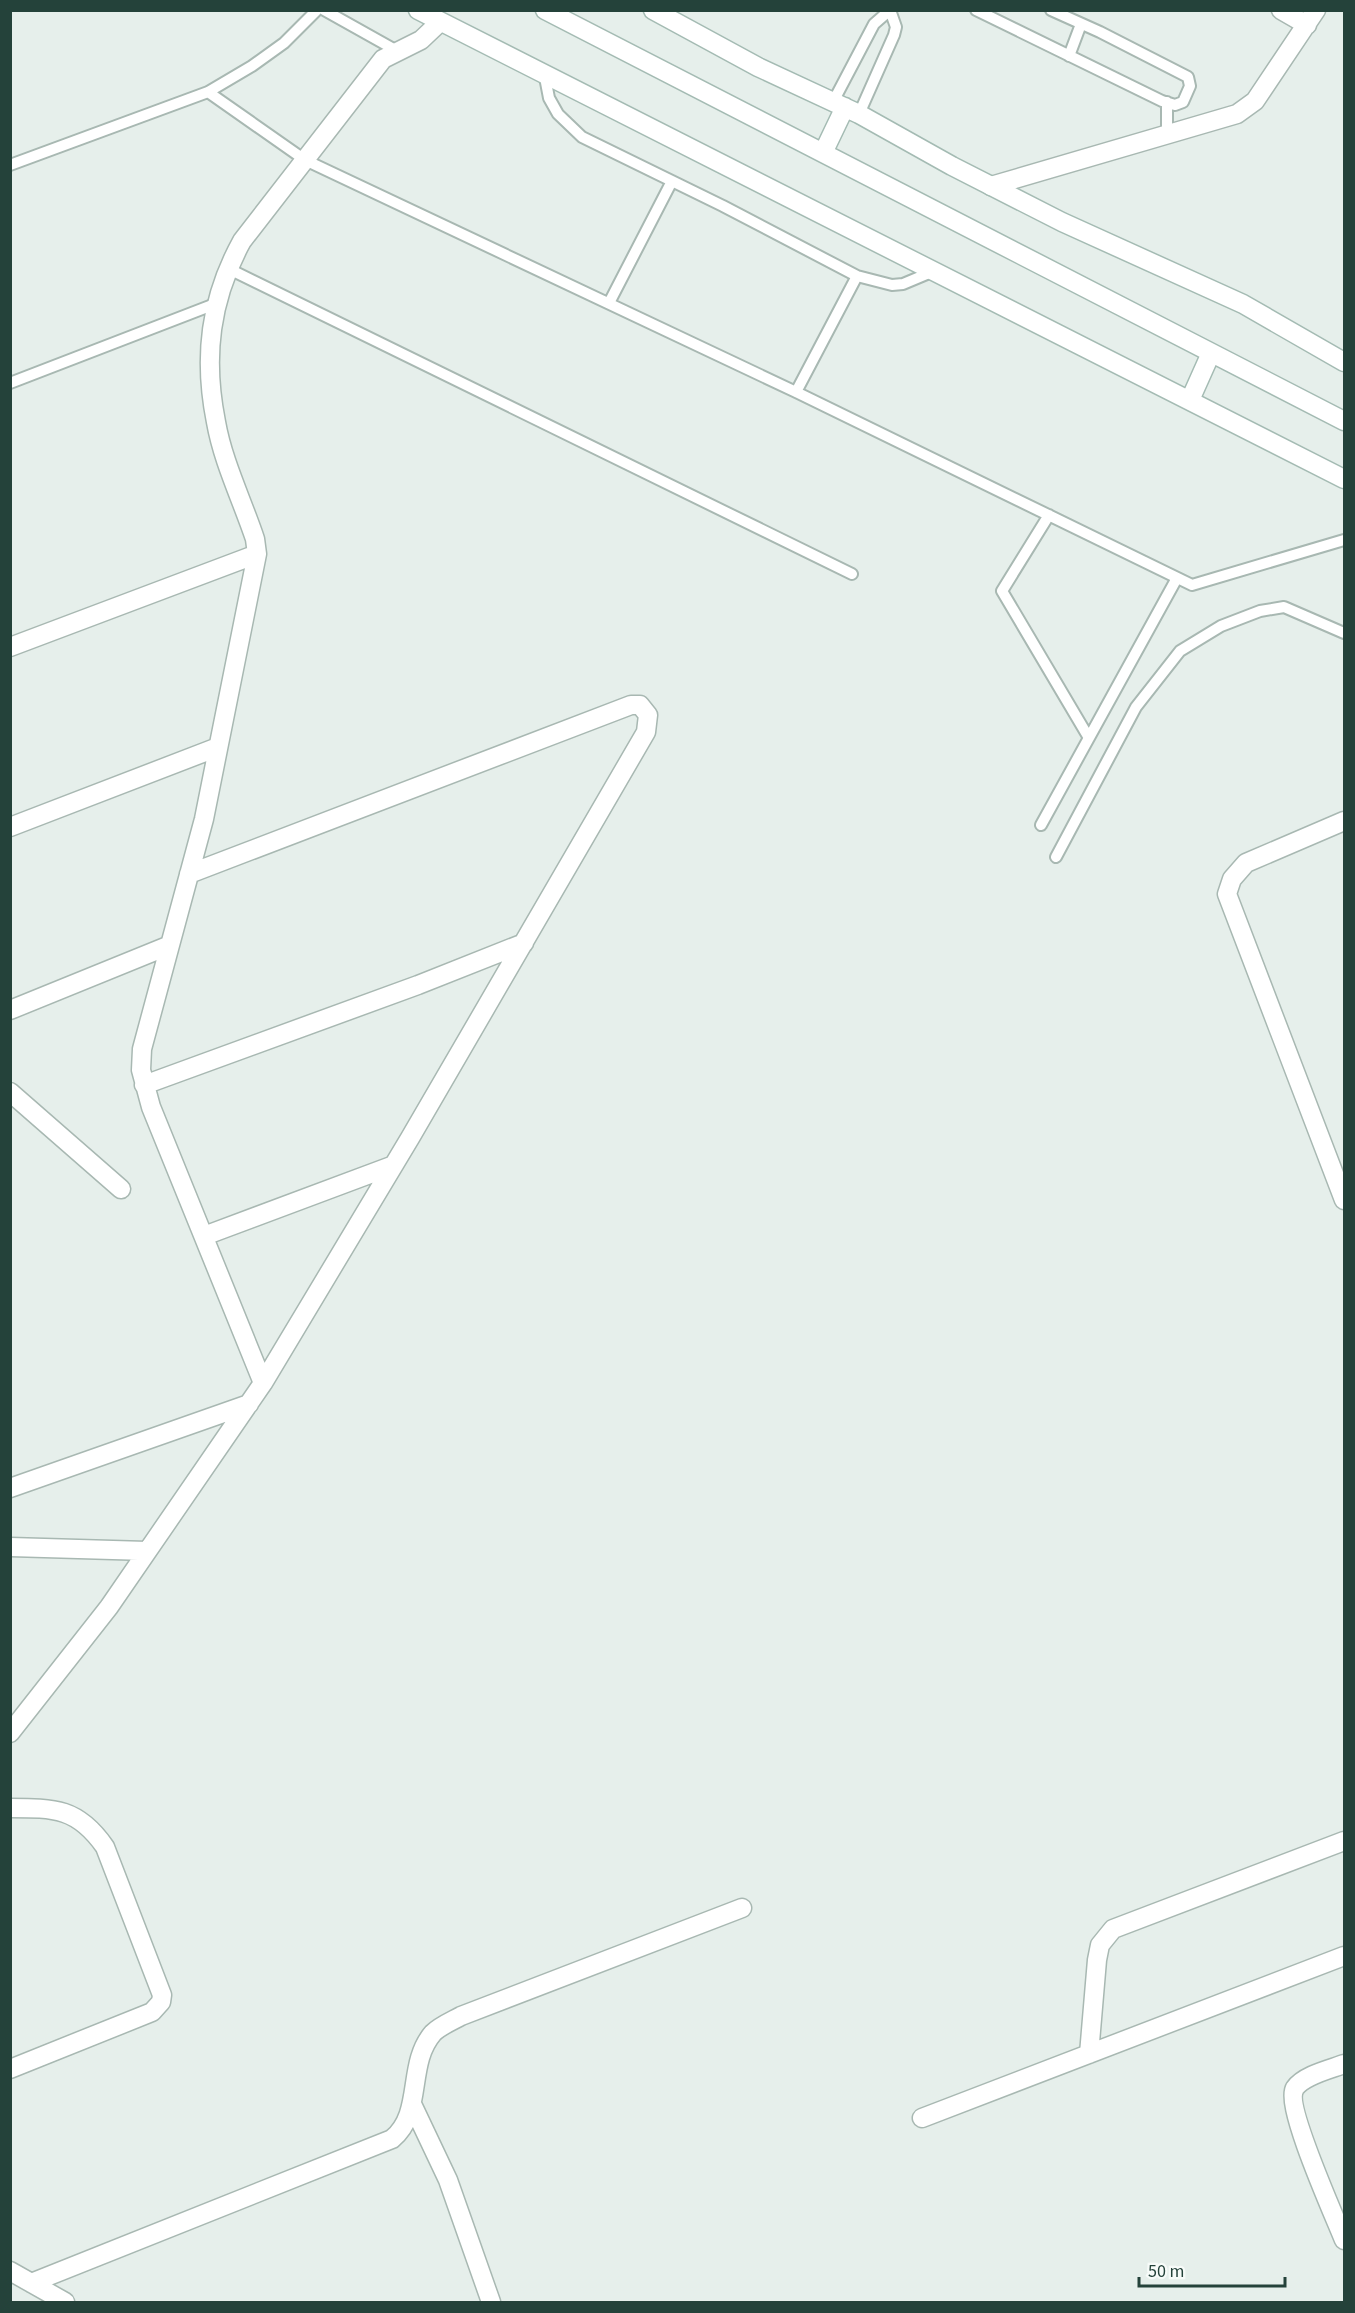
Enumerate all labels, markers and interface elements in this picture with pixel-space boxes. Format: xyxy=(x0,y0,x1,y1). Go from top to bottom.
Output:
scale bar xyxy=(1139,2250,1284,2288)
text: 50 m xyxy=(1148,2259,1184,2284)

